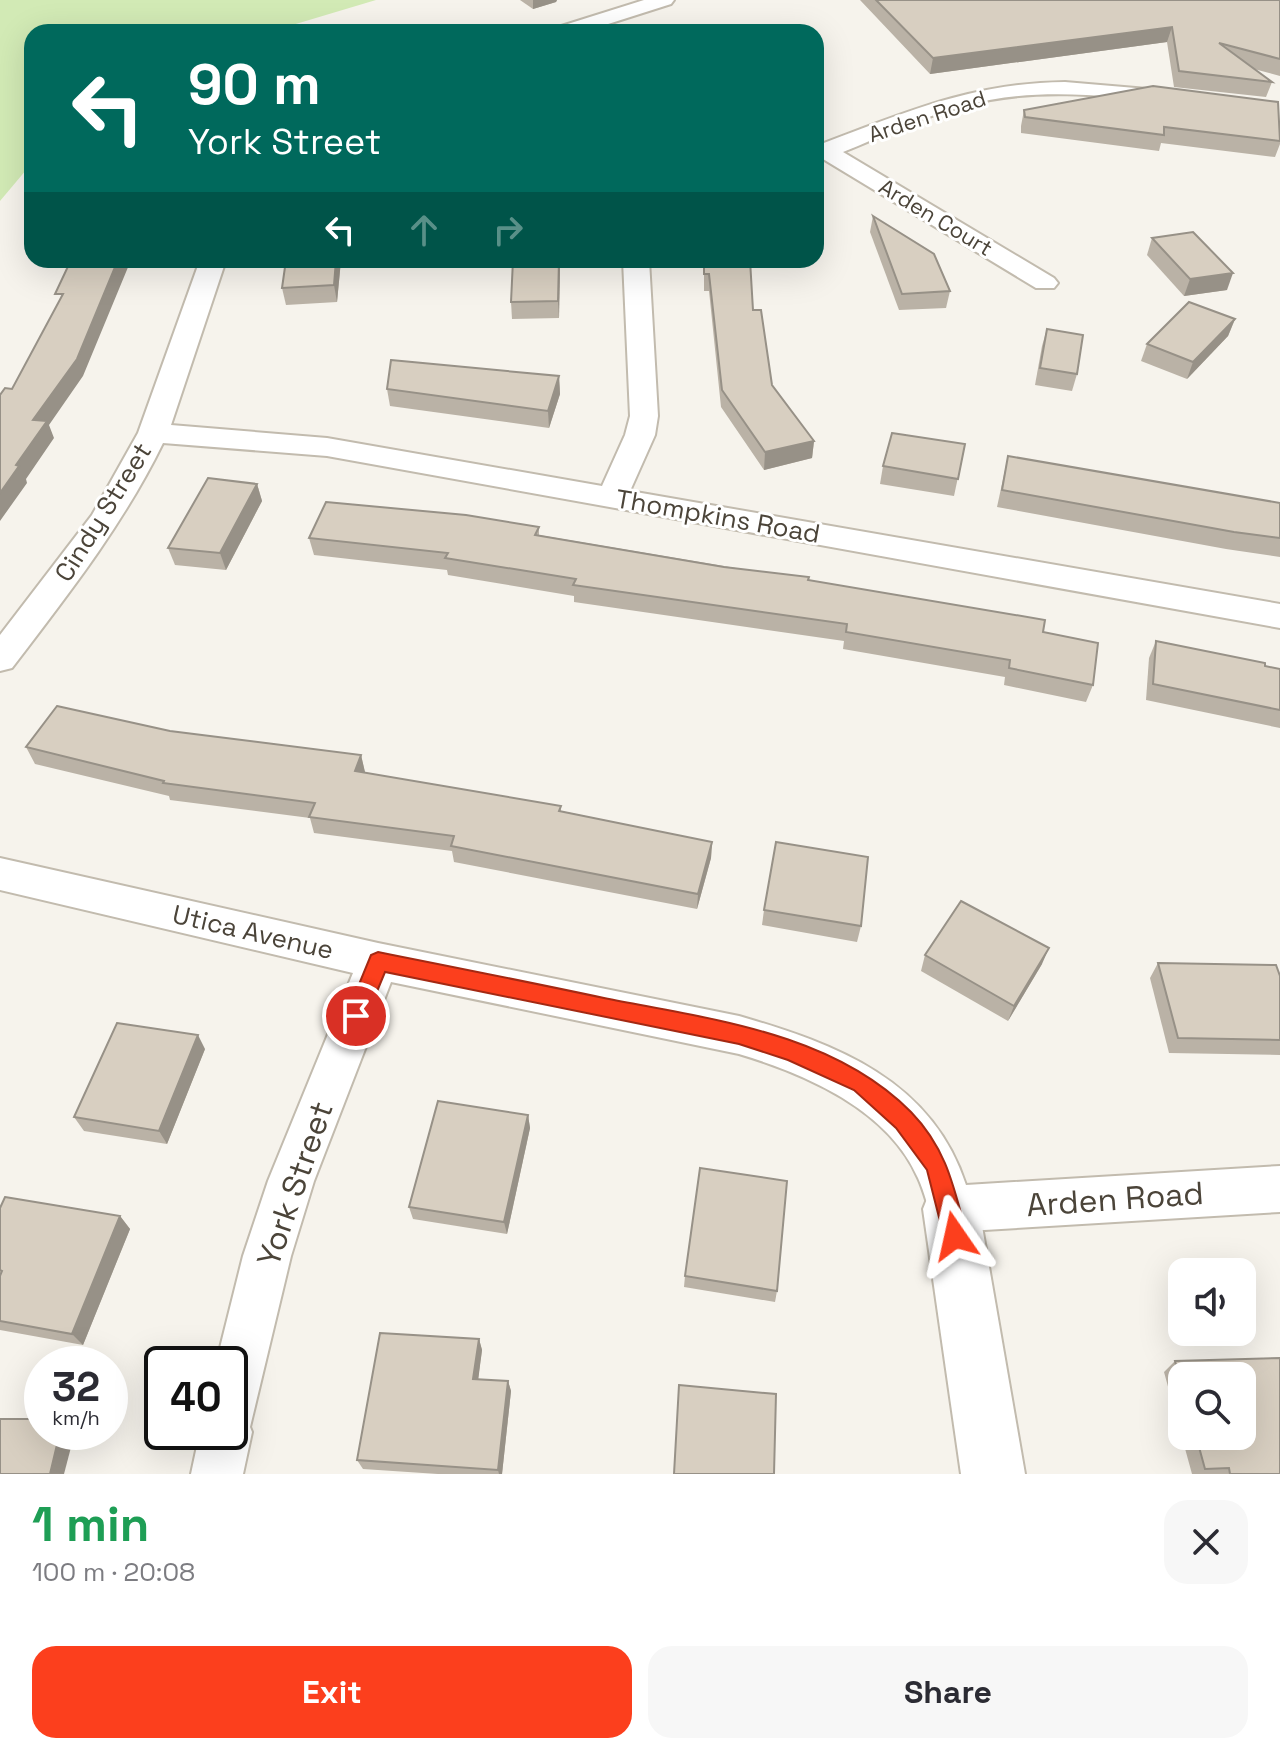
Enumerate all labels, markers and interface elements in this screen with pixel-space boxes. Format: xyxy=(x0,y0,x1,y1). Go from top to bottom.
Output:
text: 90 m xyxy=(188,49,321,120)
icon: left xyxy=(56,56,160,160)
street label: Arden Road xyxy=(865,84,989,148)
text: York Street xyxy=(188,119,381,165)
street label: Arden Court xyxy=(874,172,998,262)
icon: left xyxy=(318,208,362,252)
icon: ahead xyxy=(402,208,446,252)
icon: right xyxy=(486,208,530,252)
street label: Cindy Street xyxy=(47,436,159,588)
street label: Thompkins Road xyxy=(613,481,823,551)
street label: Utica Avenue xyxy=(169,897,337,967)
pin xyxy=(322,982,390,1050)
icon: arrive xyxy=(334,994,378,1038)
street label: York Street xyxy=(248,1096,342,1272)
street label: Arden Road xyxy=(1025,1173,1205,1225)
position arrow xyxy=(913,1194,997,1278)
map controls xyxy=(1168,1258,1256,1450)
button: sound xyxy=(1168,1258,1256,1346)
speed limit sign: 40 xyxy=(144,1346,248,1450)
text: 32 xyxy=(52,1362,100,1413)
button: search xyxy=(1168,1362,1256,1450)
text: km/h xyxy=(52,1405,100,1431)
text: 1 min xyxy=(32,1494,149,1555)
button: close xyxy=(1164,1500,1248,1584)
text: 100 m · 20:08 xyxy=(32,1555,195,1589)
button: Exit xyxy=(32,1646,632,1738)
button: Share xyxy=(648,1646,1248,1738)

